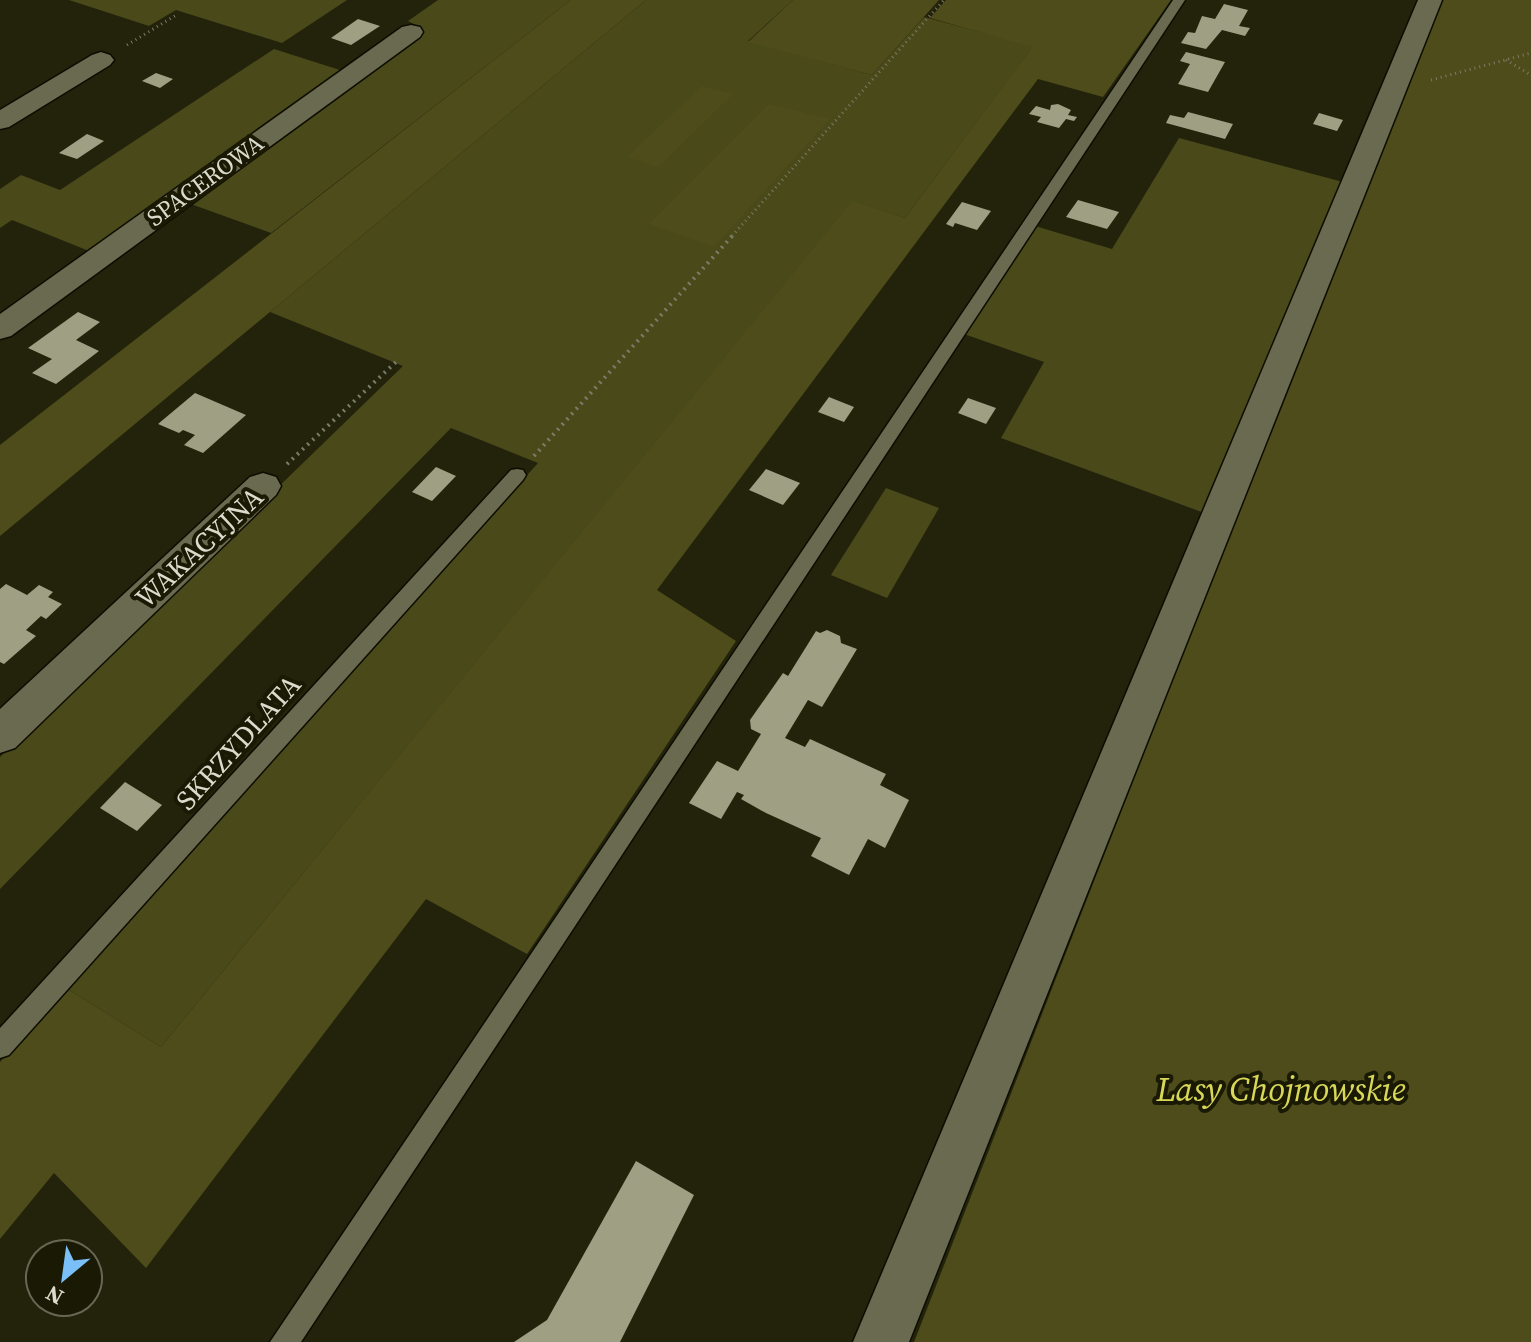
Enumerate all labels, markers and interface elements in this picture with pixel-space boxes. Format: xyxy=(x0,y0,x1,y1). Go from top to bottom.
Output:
street label: SPACEROWA xyxy=(140,126,270,234)
street label: WAKACYJNA xyxy=(127,478,271,616)
street label: SKRZYDLATA xyxy=(167,666,309,818)
park label: Lasy Chojnowskie xyxy=(1155,1066,1406,1112)
north arrow xyxy=(24,1238,104,1318)
text: N xyxy=(40,1278,69,1312)

